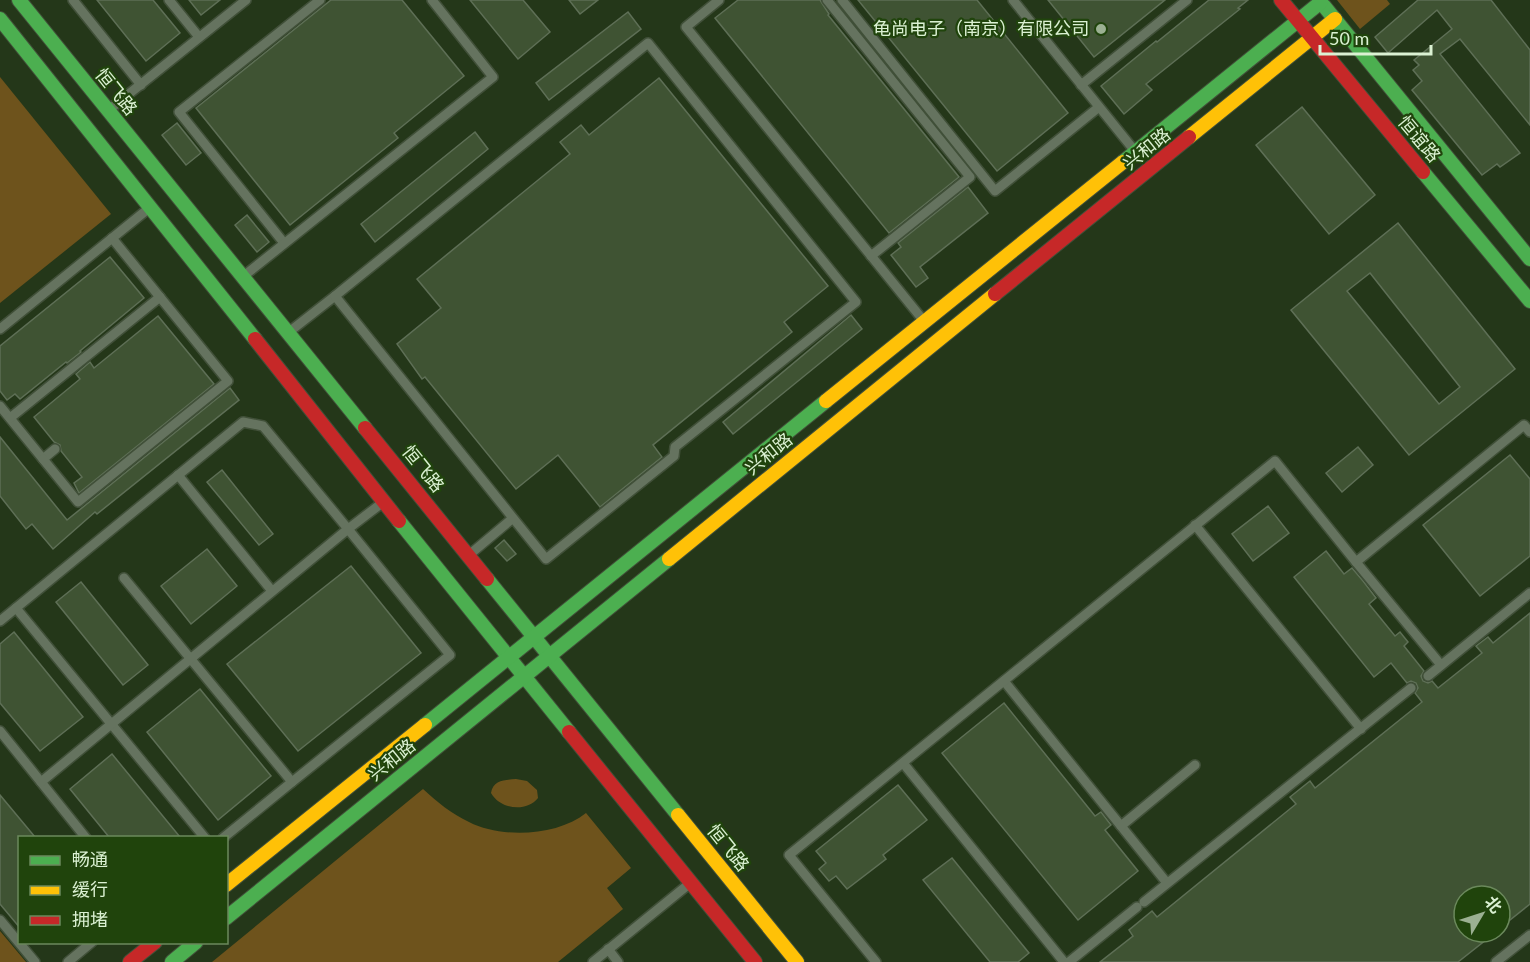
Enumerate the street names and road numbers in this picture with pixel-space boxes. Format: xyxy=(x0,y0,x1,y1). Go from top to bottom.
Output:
street label: 恒飞路 xyxy=(91,63,142,119)
street label: 恒谊路 xyxy=(1394,111,1446,166)
street label: 兴和路 xyxy=(1118,123,1174,174)
street label: 兴和路 xyxy=(740,428,796,479)
street label: 恒飞路 xyxy=(398,440,449,496)
street label: 兴和路 xyxy=(363,734,419,785)
street label: 恒飞路 xyxy=(703,819,754,875)

